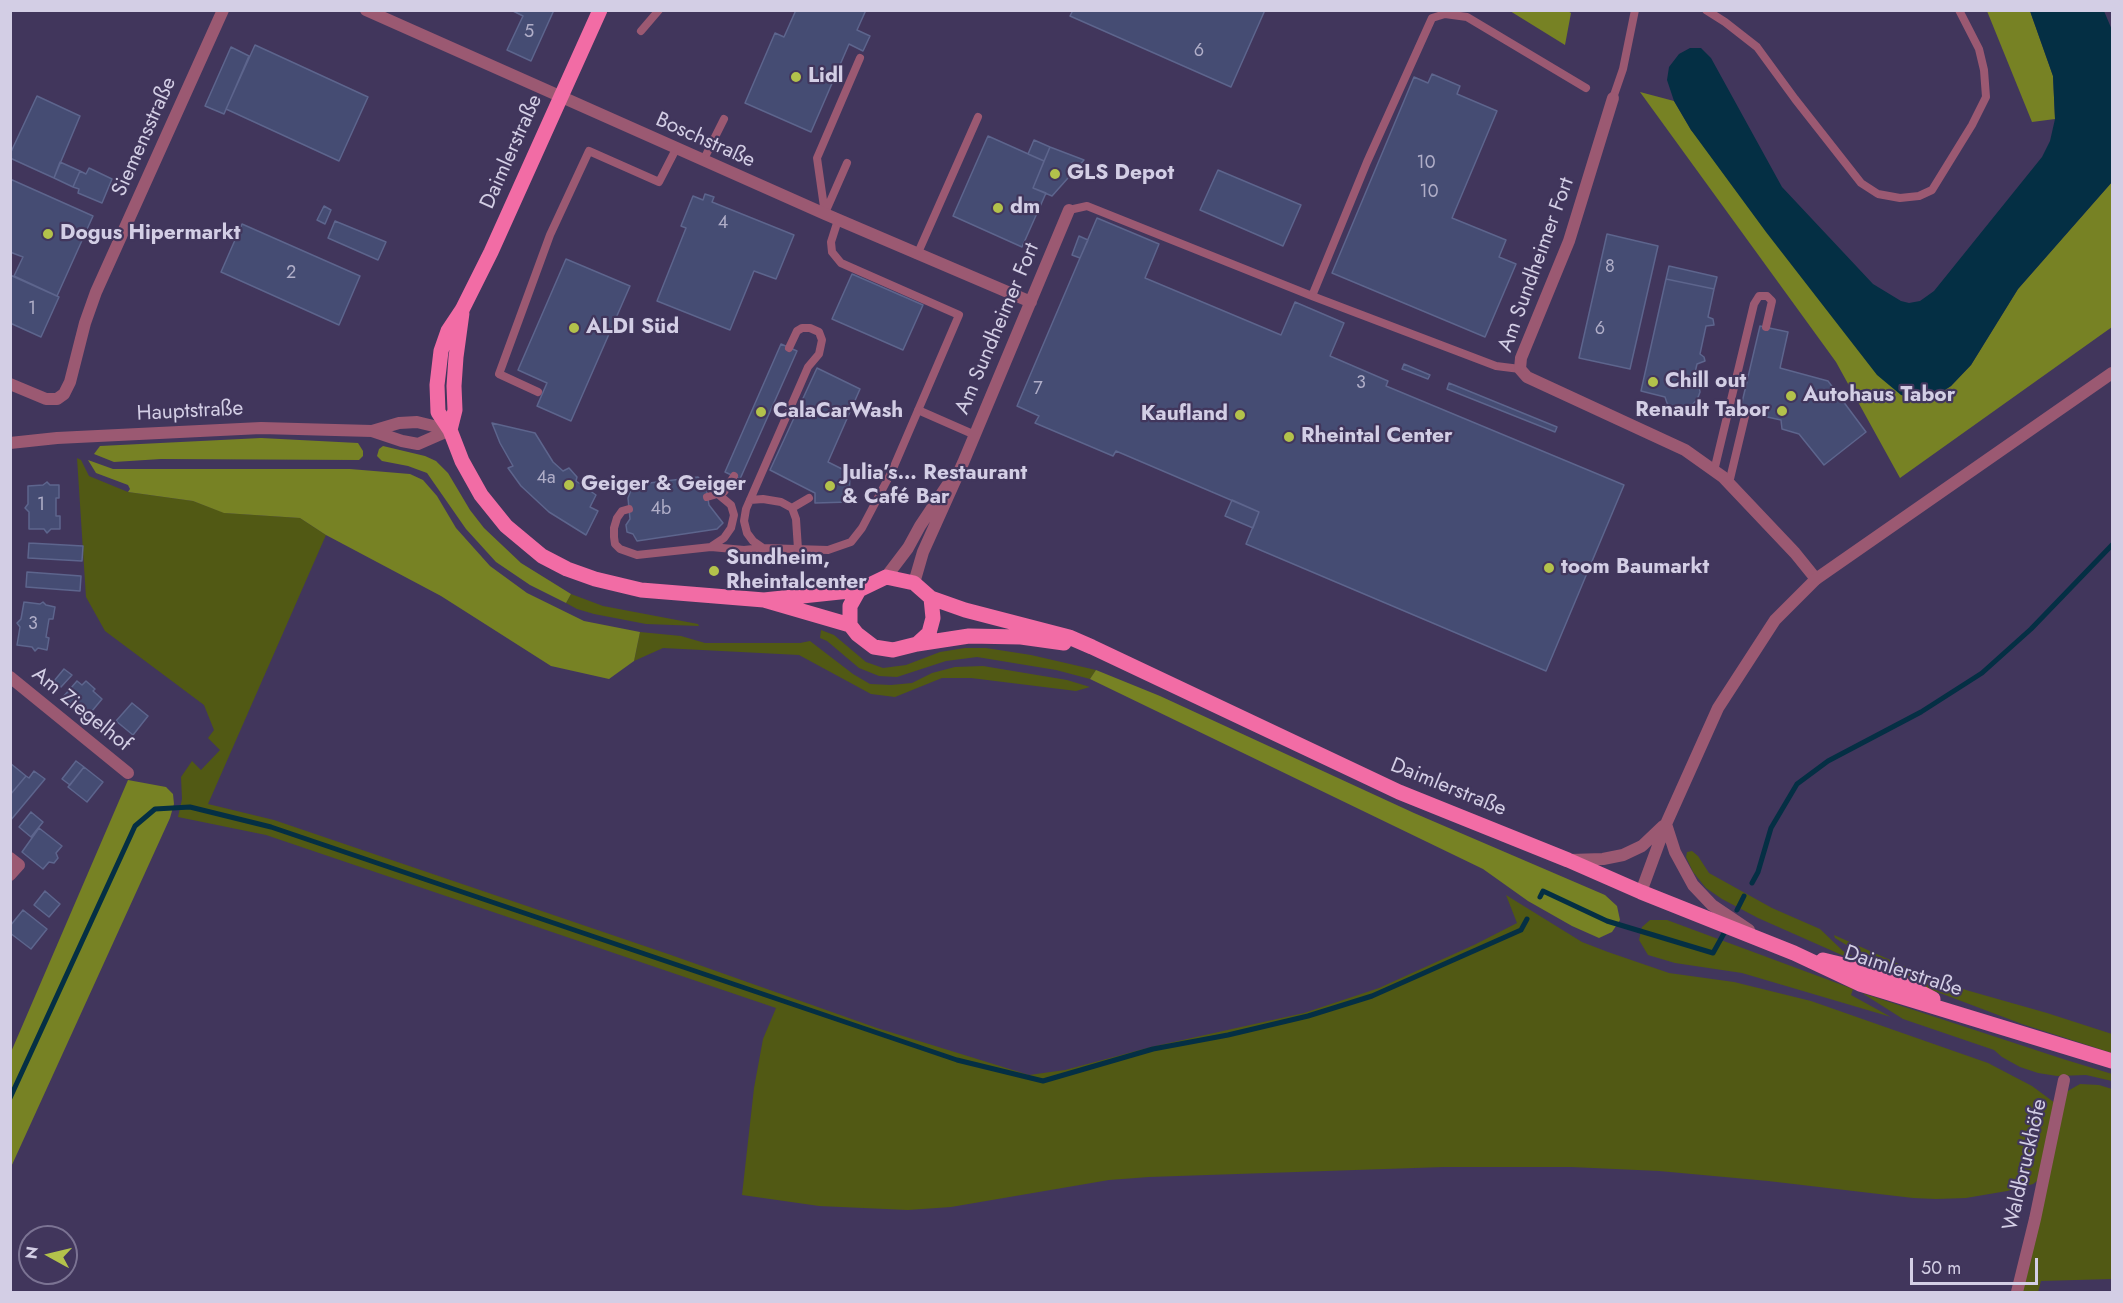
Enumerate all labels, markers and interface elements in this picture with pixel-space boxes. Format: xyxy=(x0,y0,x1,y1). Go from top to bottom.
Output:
house number: 5 xyxy=(524,22,534,44)
house number: 6 xyxy=(1194,41,1204,63)
place label: Lidl xyxy=(808,64,844,90)
marker: Lidl xyxy=(789,70,803,84)
street label: Siemensstraße xyxy=(107,73,183,201)
street label: Daimlerstraße xyxy=(476,91,548,213)
street label: Boschstraße xyxy=(651,108,759,174)
house number: 10 xyxy=(1417,153,1435,175)
place label: GLS Depot xyxy=(1067,161,1174,187)
marker: GLS Depot xyxy=(1048,167,1062,181)
street label: Am Sundheimer Fort xyxy=(1494,174,1580,356)
house number: 10 xyxy=(1420,182,1438,204)
place label: dm xyxy=(1010,195,1040,221)
marker: dm xyxy=(991,201,1005,215)
house number: 4 xyxy=(718,213,728,235)
place label: Dogus Hipermarkt xyxy=(60,221,240,247)
marker: Dogus Hipermarkt xyxy=(41,227,55,241)
street label: Am Sundheimer Fort xyxy=(951,240,1045,418)
house number: 8 xyxy=(1605,257,1615,279)
house number: 2 xyxy=(286,263,296,285)
house number: 1 xyxy=(28,299,36,321)
place label: ALDI Süd xyxy=(586,315,679,341)
house number: 6 xyxy=(1595,319,1605,341)
marker: ALDI Süd xyxy=(567,321,581,335)
place label: Chill out xyxy=(1665,369,1746,395)
house number: 3 xyxy=(1356,373,1366,395)
marker: Chill out xyxy=(1646,375,1660,389)
house number: 7 xyxy=(1033,379,1043,401)
place label: Autohaus Tabor xyxy=(1803,383,1955,409)
marker: Autohaus Tabor xyxy=(1784,389,1798,403)
street label: Hauptstraße xyxy=(136,397,244,427)
place label: Renault Tabor xyxy=(1635,398,1770,424)
place label: CalaCarWash xyxy=(773,399,903,425)
place label: Kaufland xyxy=(1141,402,1228,428)
marker: Renault Tabor xyxy=(1775,404,1789,418)
marker: CalaCarWash xyxy=(754,405,768,419)
marker: Kaufland xyxy=(1233,408,1247,422)
place label: Rheintal Center xyxy=(1301,424,1453,450)
marker: Rheintal Center xyxy=(1282,430,1296,444)
place label: Julia’s… Restaurant & Café Bar xyxy=(842,461,1027,511)
house number: 4a xyxy=(536,468,556,490)
place label: Geiger & Geiger xyxy=(581,472,746,498)
marker: Geiger & Geiger xyxy=(562,478,576,492)
marker: Julia’s… Restaurant & Café Bar xyxy=(823,479,837,493)
house number: 1 xyxy=(37,495,45,517)
house number: 4b xyxy=(651,499,671,521)
place label: Sundheim, Rheintalcenter xyxy=(726,546,867,596)
place label: toom Baumarkt xyxy=(1561,555,1709,581)
marker: toom Baumarkt xyxy=(1542,561,1556,575)
marker: Sundheim, Rheintalcenter xyxy=(707,564,721,578)
house number: 3 xyxy=(28,614,38,636)
street label: Am Ziegelhof xyxy=(26,662,136,758)
street label: Daimlerstraße xyxy=(1386,753,1510,823)
street label: Daimlerstraße xyxy=(1841,941,1965,1003)
street label: Waldbruckhöfe xyxy=(1999,1097,2053,1233)
north arrow xyxy=(18,1225,78,1285)
text: N xyxy=(19,1245,44,1261)
scale bar xyxy=(1913,1246,2040,1284)
text: 50 m xyxy=(1921,1255,1961,1281)

